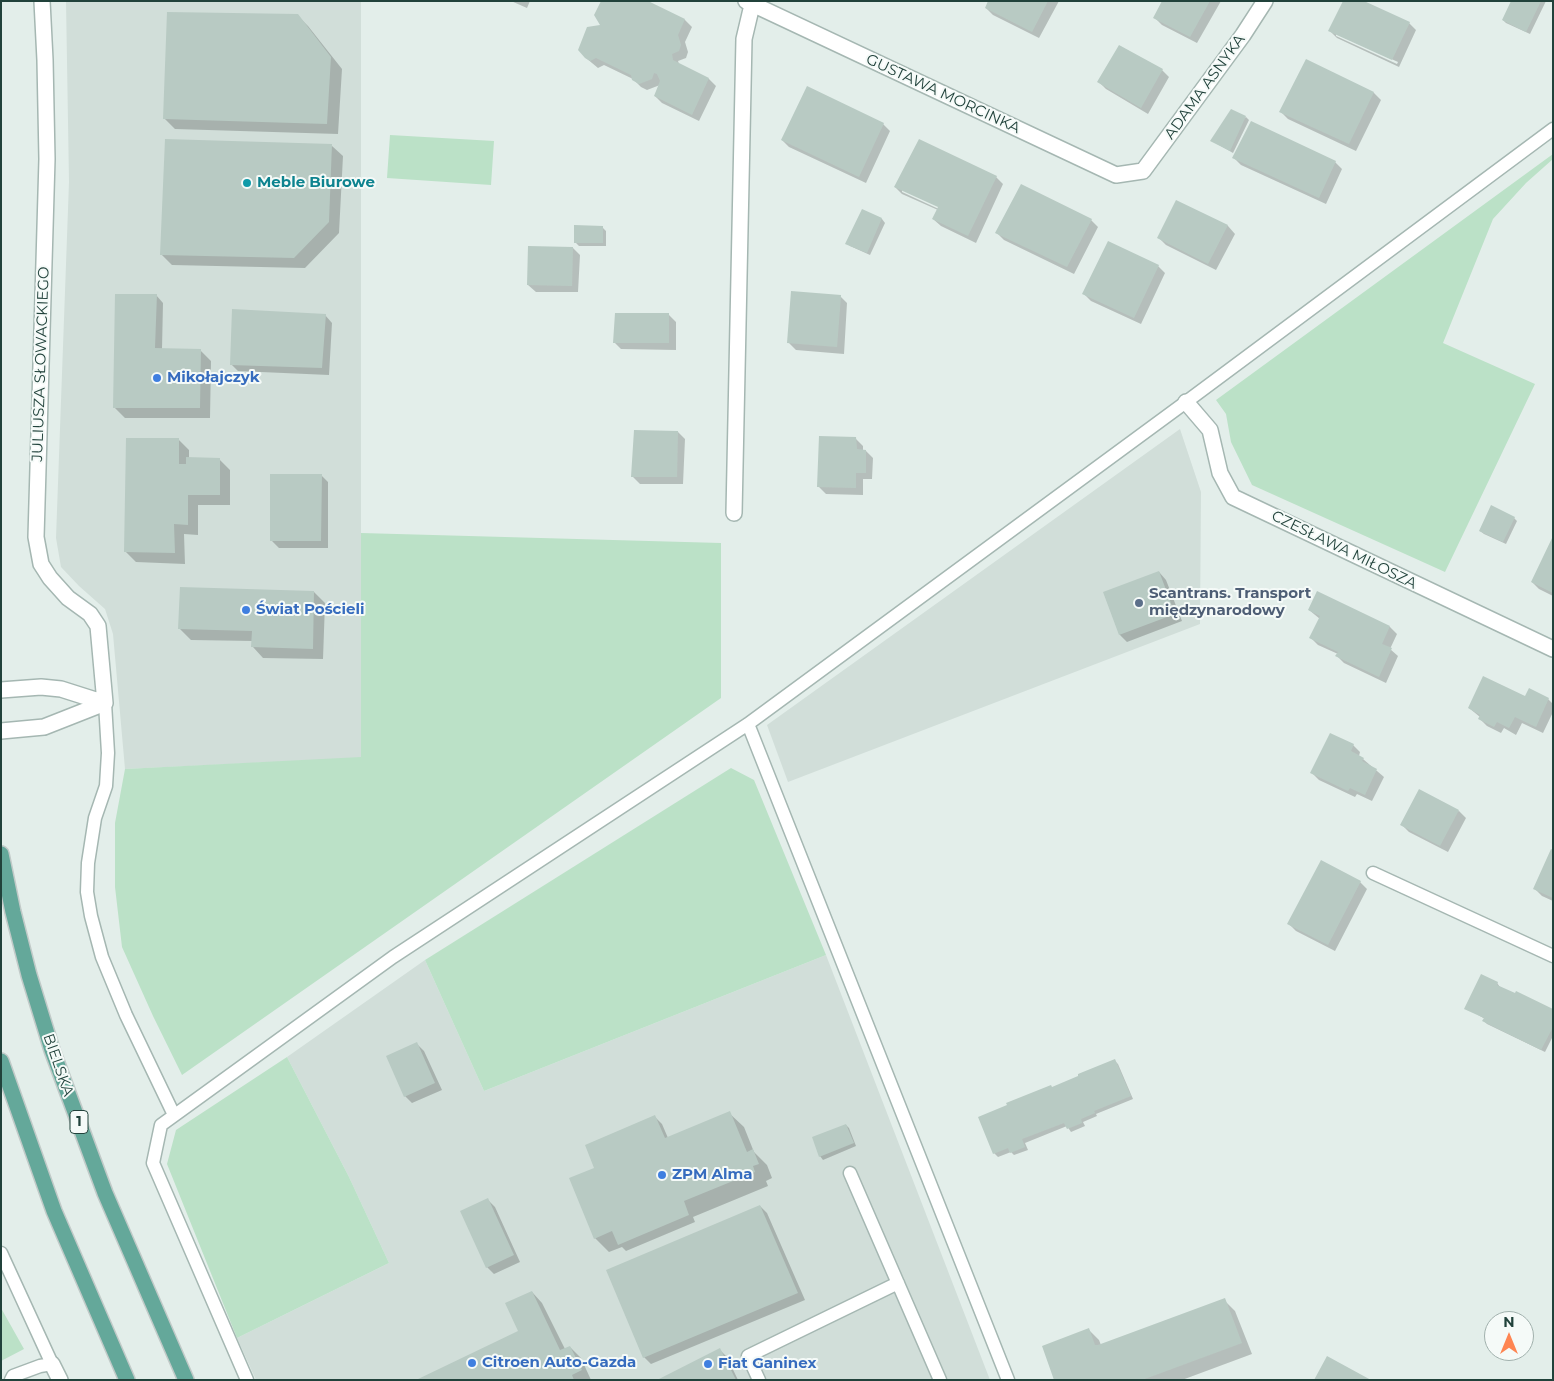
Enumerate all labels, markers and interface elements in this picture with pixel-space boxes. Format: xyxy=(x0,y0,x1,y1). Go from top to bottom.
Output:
street label: ADAMA ASNYKA xyxy=(1161,31,1249,143)
street label: GUSTAWA MORCINKA xyxy=(863,50,1023,138)
place label: Meble Biurowe xyxy=(257,174,375,192)
marker: Meble Biurowe xyxy=(241,177,253,189)
street label: JULIUSZA SŁOWACKIEGO xyxy=(29,266,53,462)
place label: Mikołajczyk xyxy=(167,369,260,387)
marker: Mikołajczyk xyxy=(151,372,163,384)
street label: CZESŁAWA MIŁOSZA xyxy=(1268,507,1420,593)
place label: Scantrans. Transport międzynarodowy xyxy=(1149,585,1311,620)
marker: Scantrans. Transport międzynarodowy xyxy=(1133,597,1145,609)
place label: Świat Pościeli xyxy=(256,601,364,619)
marker: Świat Pościeli xyxy=(240,604,252,616)
street label: BIELSKA xyxy=(39,1031,77,1099)
road number: 1 xyxy=(70,1110,88,1134)
place label: ZPM Alma xyxy=(672,1166,752,1184)
marker: ZPM Alma xyxy=(656,1169,668,1181)
north arrow xyxy=(1484,1311,1534,1361)
text: N xyxy=(1503,1313,1515,1331)
place label: Citroen Auto-Gazda xyxy=(482,1354,636,1372)
place label: Fiat Ganinex xyxy=(718,1355,816,1373)
marker: Citroen Auto-Gazda xyxy=(466,1357,478,1369)
marker: Fiat Ganinex xyxy=(702,1358,714,1370)

